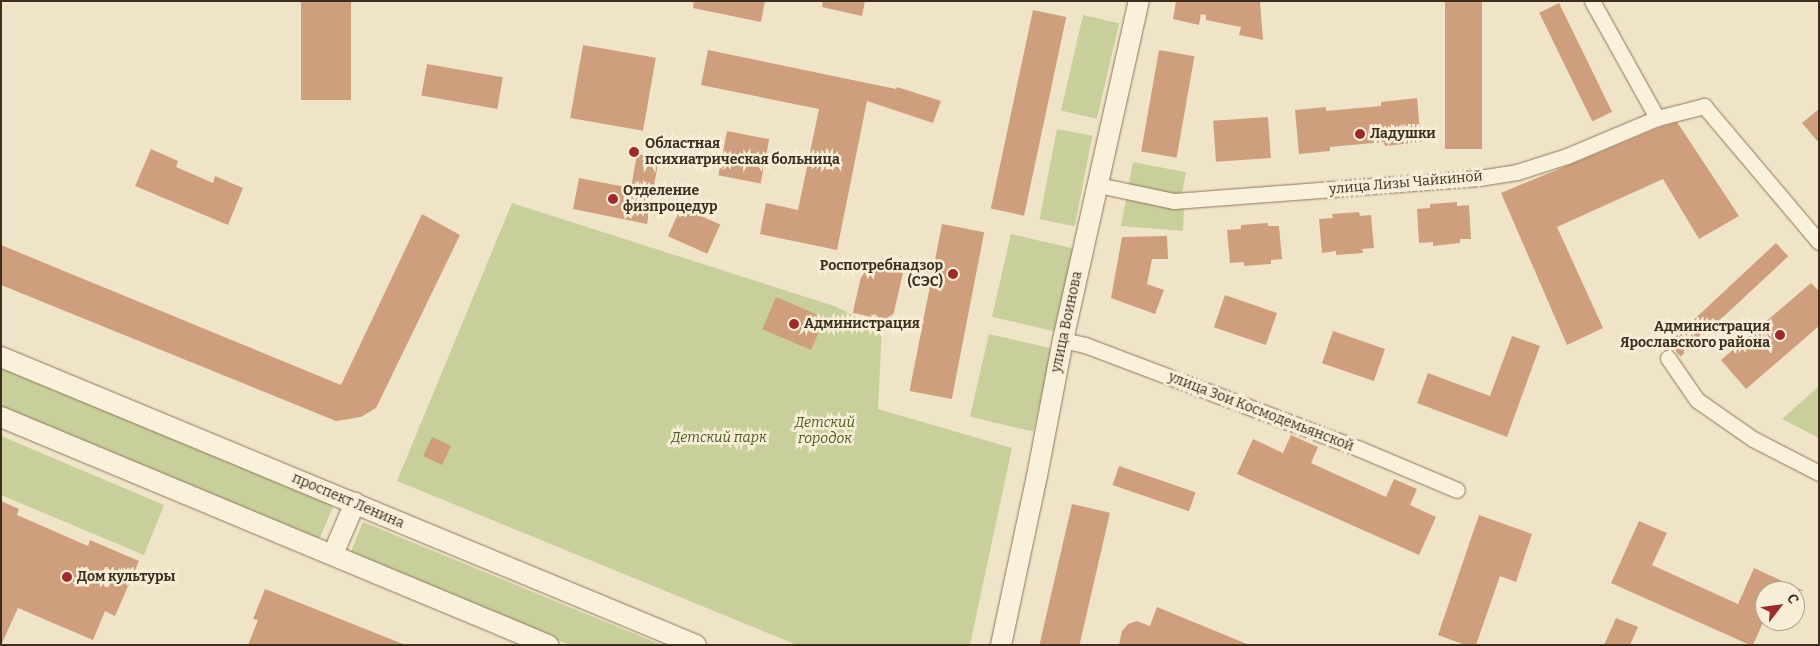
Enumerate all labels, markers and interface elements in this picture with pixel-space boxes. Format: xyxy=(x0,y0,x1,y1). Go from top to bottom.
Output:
place label: Ладушки xyxy=(1370,126,1436,142)
marker: Ладушки xyxy=(1354,128,1366,140)
place label: Областная психиатрическая больница xyxy=(645,136,840,168)
marker: Областная психиатрическая больница xyxy=(627,145,641,159)
street label: улица Лизы Чайкиной xyxy=(1329,168,1483,198)
place label: Отделение физпроцедур xyxy=(623,183,717,216)
marker: Отделение физпроцедур xyxy=(607,193,619,205)
place label: Роспотребнадзор (СЭС) xyxy=(820,258,943,290)
marker: Роспотребнадзор (СЭС) xyxy=(947,268,959,280)
street label: улица Воинова xyxy=(1048,270,1086,374)
place label: Администрация xyxy=(804,316,920,332)
marker: Администрация xyxy=(788,318,800,330)
place label: Администрация Ярославского района xyxy=(1620,319,1770,352)
marker: Администрация Ярославского района xyxy=(1774,329,1786,341)
street label: улица Зои Космодемьянской xyxy=(1166,369,1356,455)
park label: Детский городок xyxy=(795,415,855,448)
park label: Детский парк xyxy=(671,430,767,446)
street label: проспект Ленина xyxy=(289,470,407,532)
place label: Дом культуры xyxy=(77,569,175,585)
marker: Дом культуры xyxy=(61,571,73,583)
north arrow xyxy=(1755,581,1805,631)
text: С xyxy=(1783,591,1802,607)

